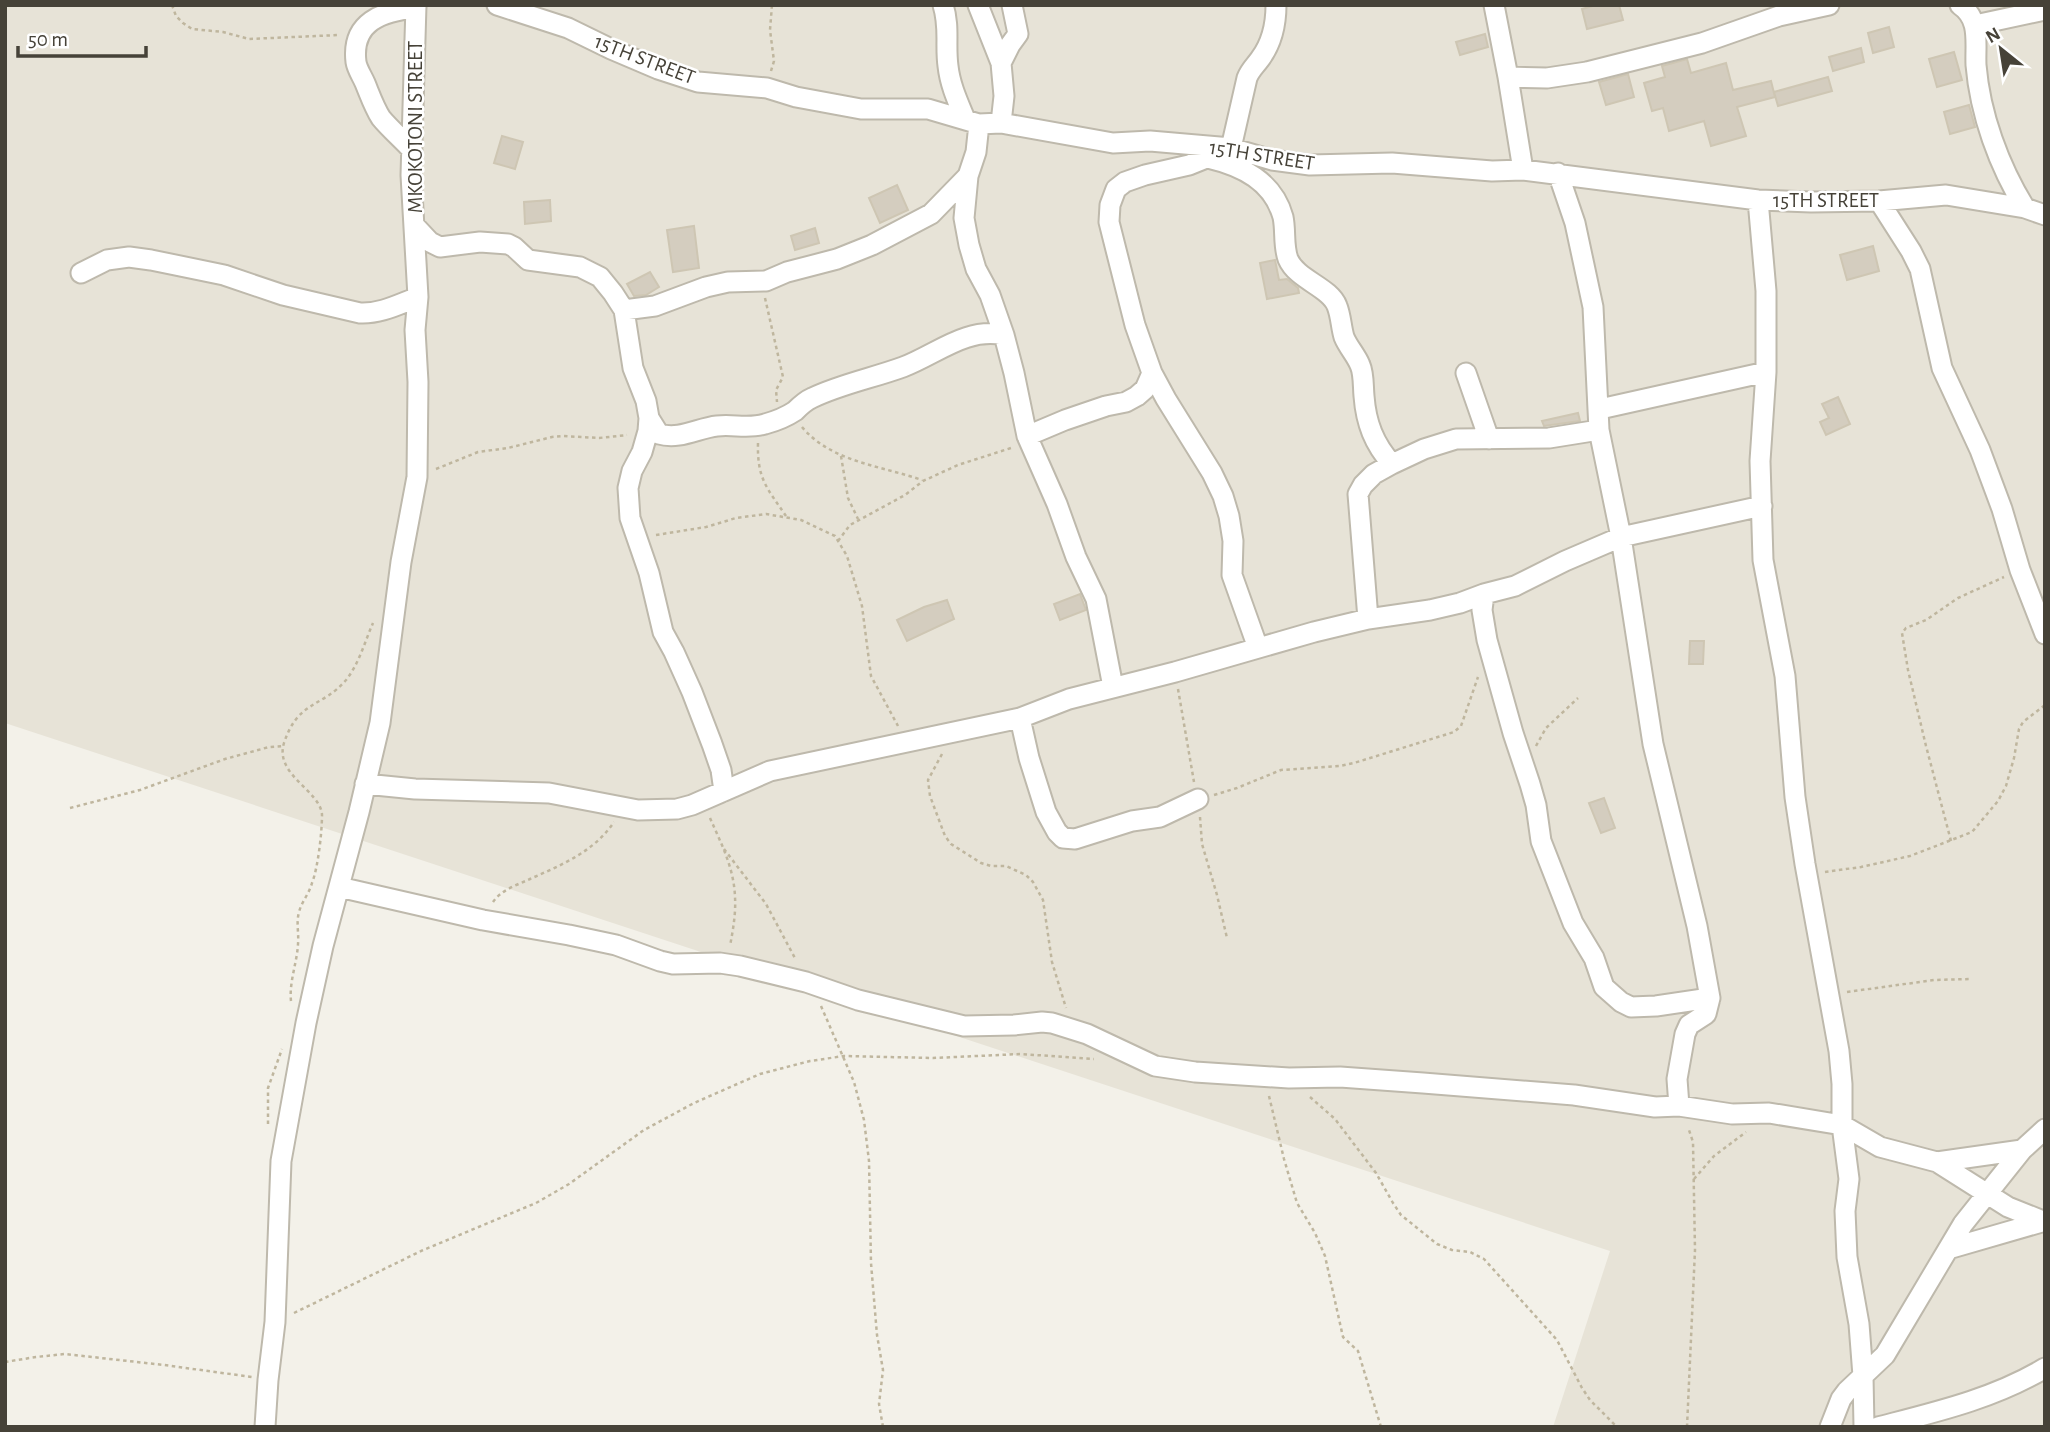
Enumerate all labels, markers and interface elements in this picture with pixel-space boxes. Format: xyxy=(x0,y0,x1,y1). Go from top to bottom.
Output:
scale bar xyxy=(18,14,145,58)
north arrow xyxy=(1966,14,2036,84)
text: N xyxy=(1983,24,2004,47)
text: 50 m xyxy=(28,29,68,50)
street label: 15TH STREET xyxy=(591,31,698,88)
street label: MKOKOTONI STREET xyxy=(405,41,426,213)
street label: 15TH STREET xyxy=(1208,137,1316,174)
street label: 15TH STREET xyxy=(1773,190,1879,211)

